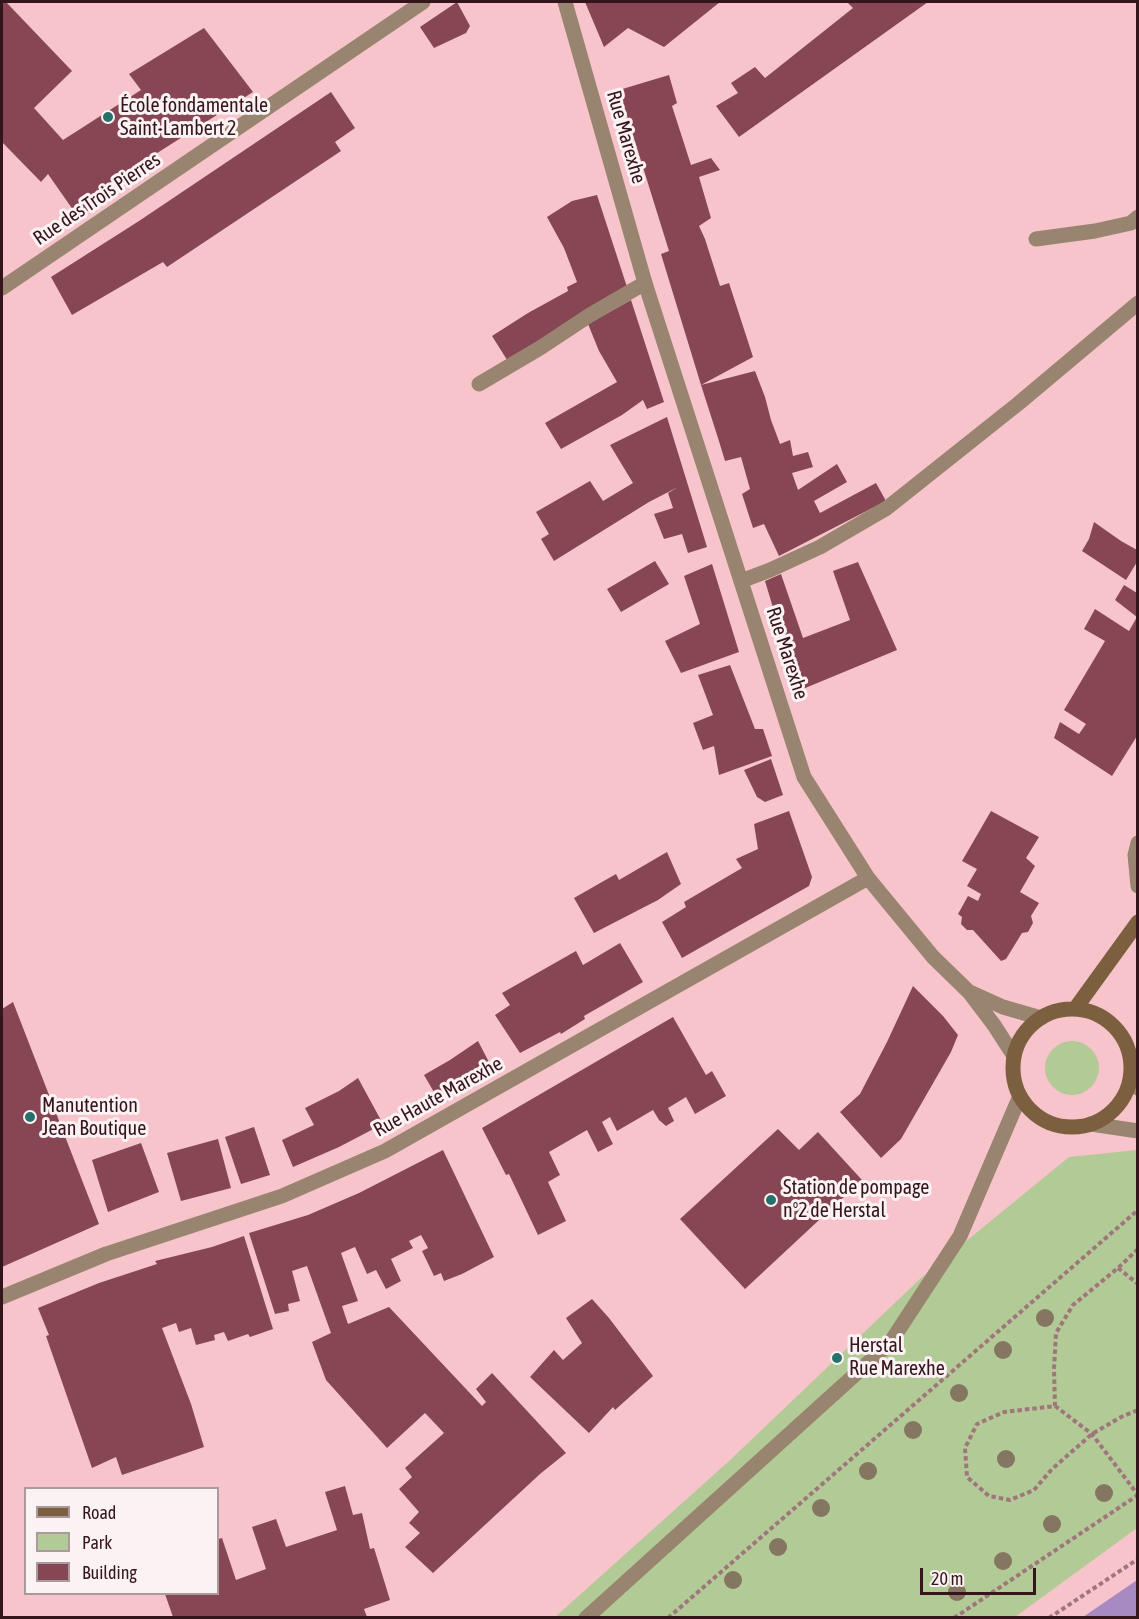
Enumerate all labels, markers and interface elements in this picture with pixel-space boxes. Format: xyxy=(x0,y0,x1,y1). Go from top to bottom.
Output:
street label: Rue Marexhe xyxy=(601,88,651,186)
place label: École fondamentale Saint-Lambert 2 xyxy=(120,94,268,141)
marker: École fondamentale Saint-Lambert 2 xyxy=(101,110,115,124)
street label: Rue des Trois Pierres xyxy=(29,148,165,250)
street label: Rue Marexhe xyxy=(761,604,813,702)
street label: Rue Haute Marexhe xyxy=(369,1052,507,1142)
place label: Manutention Jean Boutique xyxy=(42,1094,146,1141)
marker: Manutention Jean Boutique xyxy=(23,1110,37,1124)
place label: Station de pompage n°2 de Herstal xyxy=(783,1176,929,1223)
marker: Station de pompage n°2 de Herstal xyxy=(764,1193,778,1207)
place label: Herstal Rue Marexhe xyxy=(849,1334,945,1381)
marker: Herstal Rue Marexhe xyxy=(830,1351,844,1365)
legend xyxy=(24,1487,219,1595)
text: Road xyxy=(82,1502,116,1523)
text: Park xyxy=(82,1532,112,1553)
scale bar xyxy=(923,1556,1038,1594)
text: Building xyxy=(82,1562,137,1583)
text: 20 m xyxy=(931,1568,963,1589)

